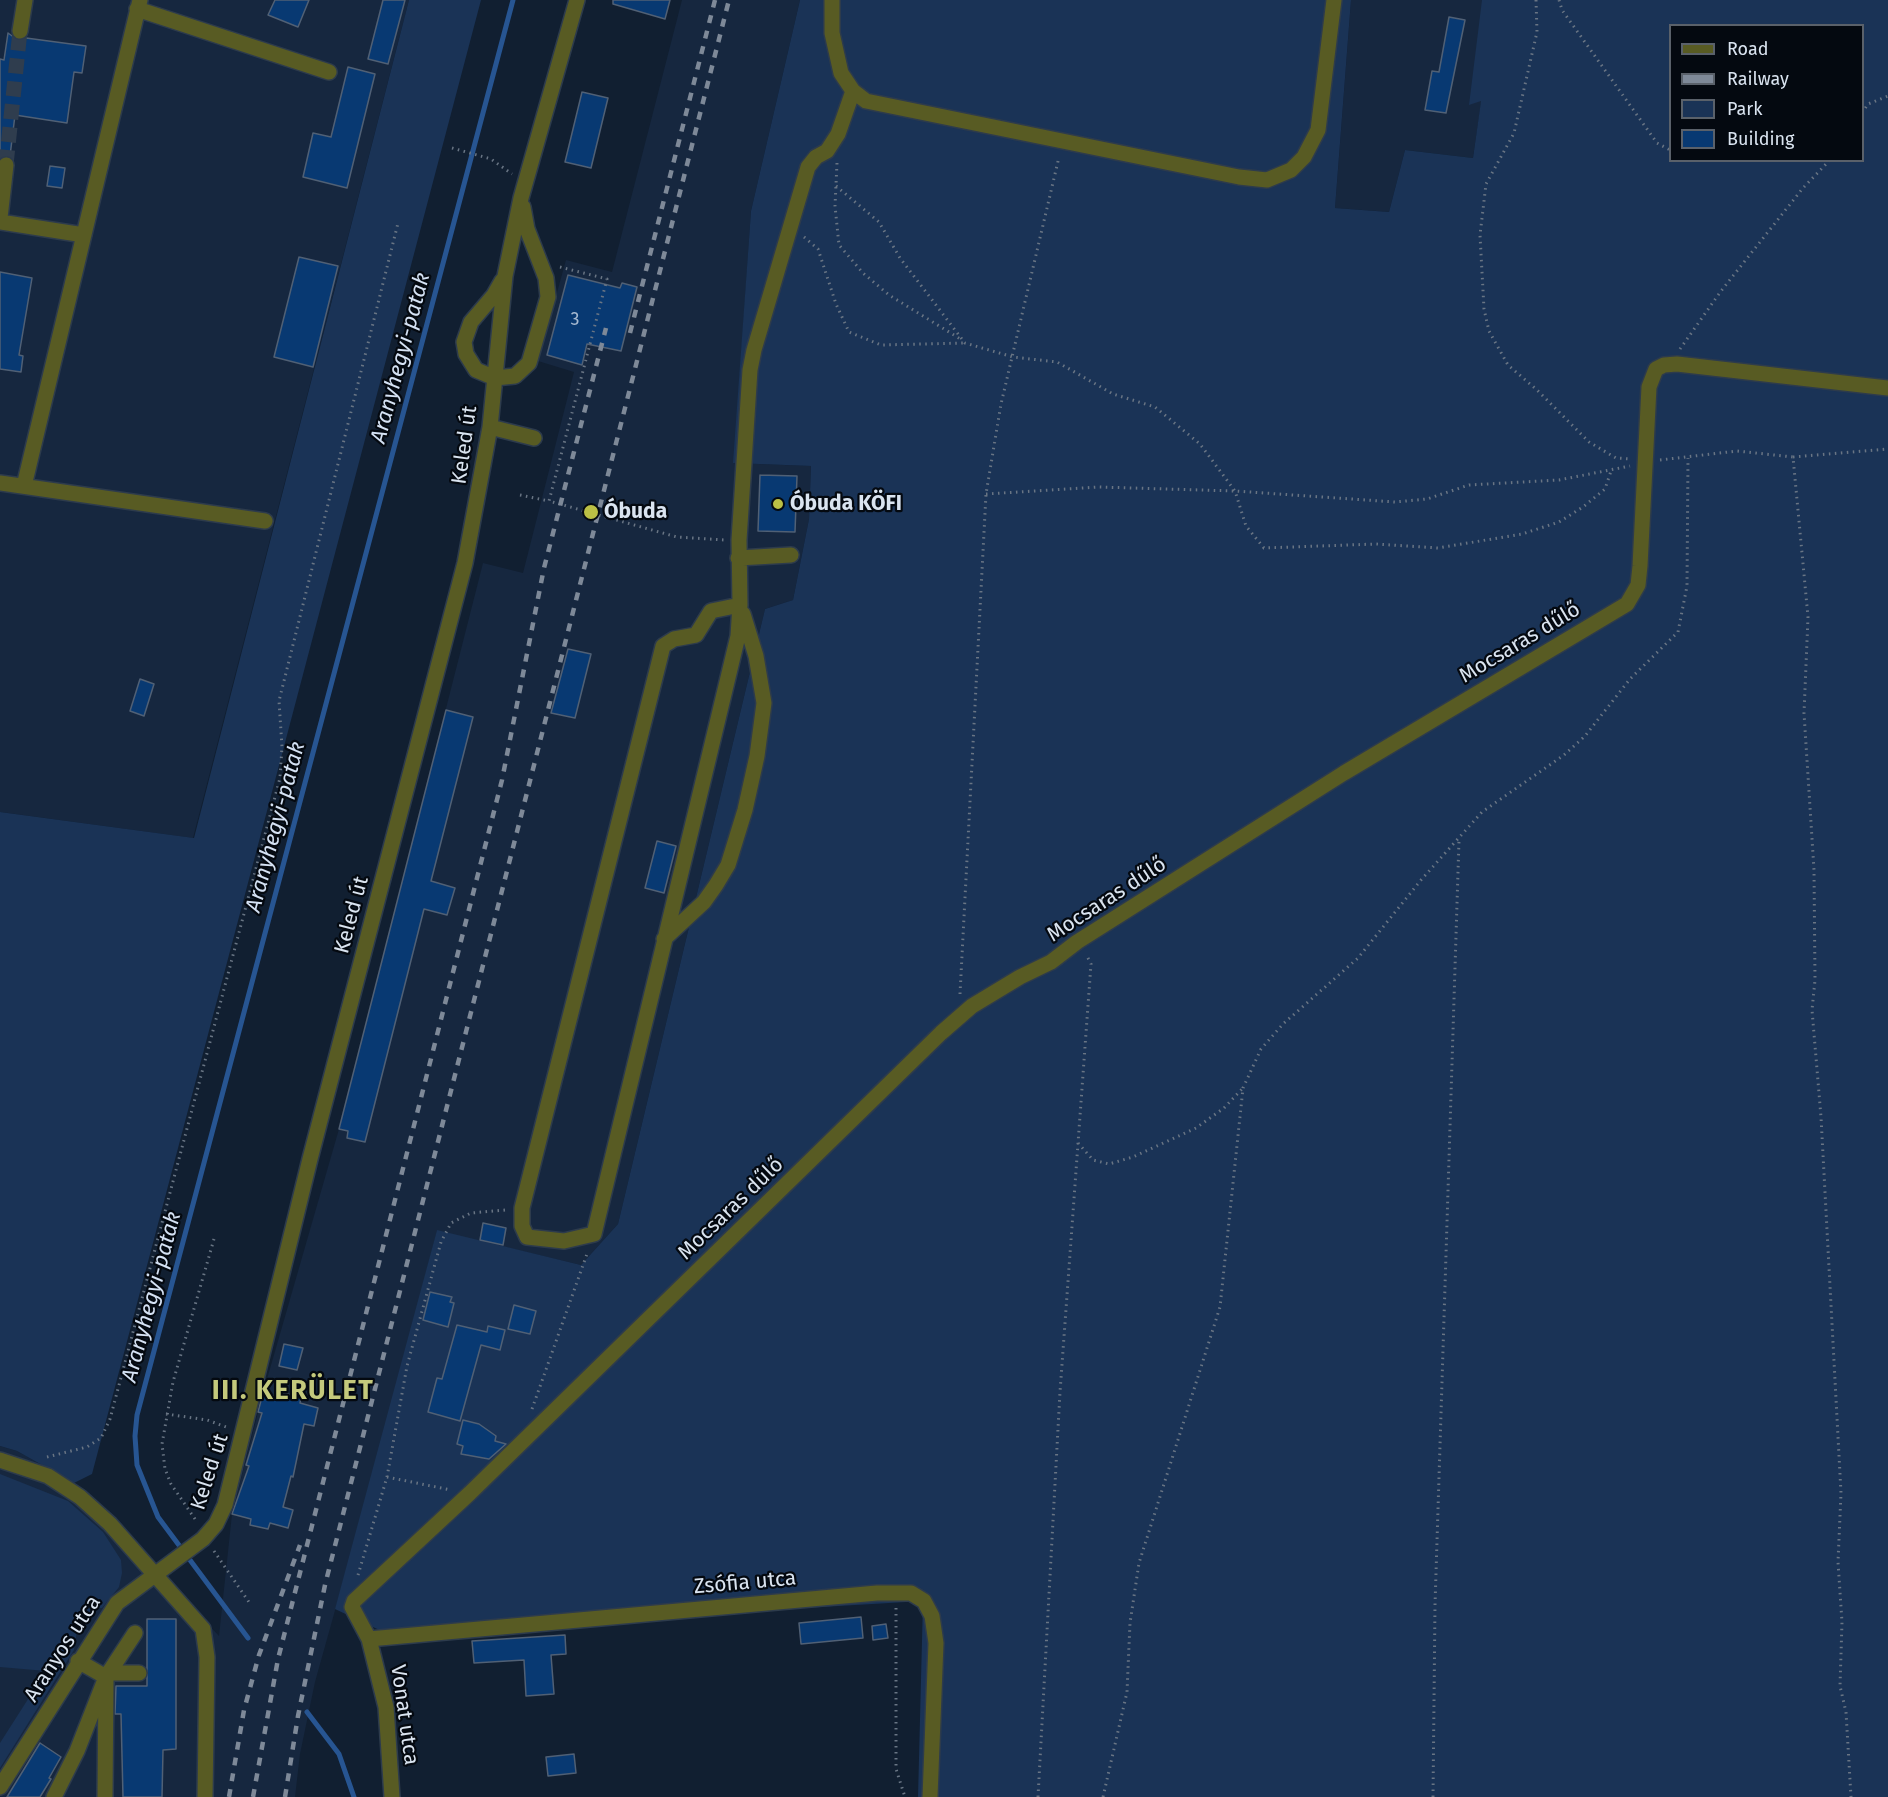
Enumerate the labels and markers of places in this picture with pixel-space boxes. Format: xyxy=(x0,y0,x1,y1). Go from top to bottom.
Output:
place label: Óbuda KÖFI xyxy=(790,491,902,517)
marker: Óbuda KÖFI xyxy=(771,497,785,511)
place label: Óbuda xyxy=(604,499,667,525)
marker: Óbuda xyxy=(582,503,600,521)

